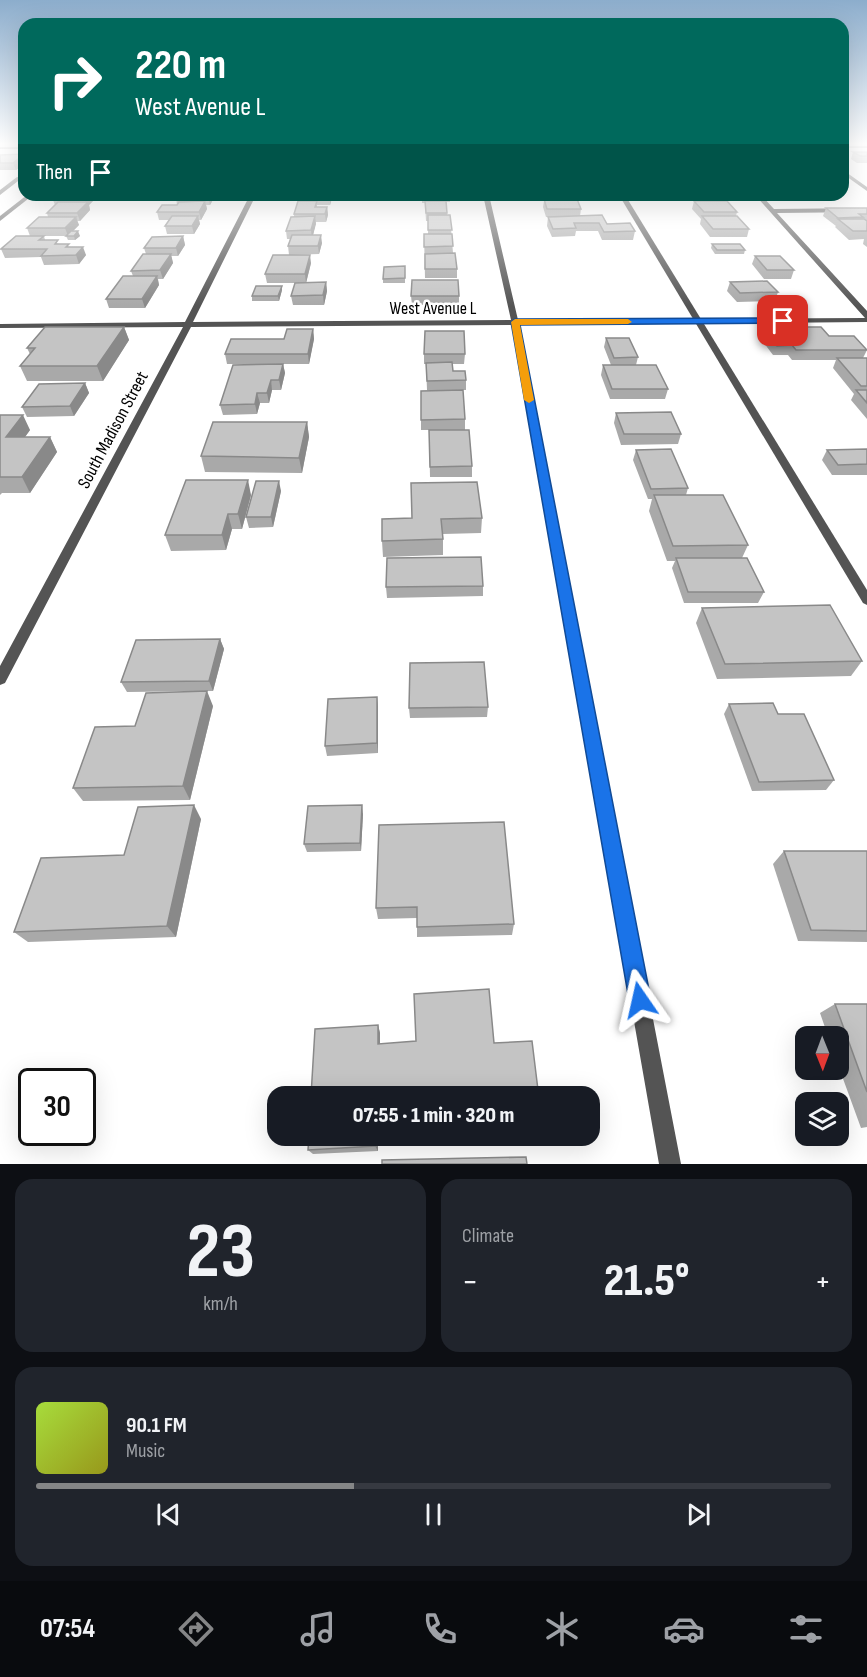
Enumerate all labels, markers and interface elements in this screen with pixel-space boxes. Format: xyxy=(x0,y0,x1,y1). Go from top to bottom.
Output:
text: 220 m xyxy=(135,40,226,91)
icon: right xyxy=(36,42,114,120)
text: West Avenue L xyxy=(135,91,266,123)
icon: arrive xyxy=(84,156,117,189)
text: Then xyxy=(36,159,72,186)
pin xyxy=(757,295,808,346)
street label: West Avenue L xyxy=(390,298,477,319)
icon: arrive xyxy=(766,304,799,337)
street label: South Madison Street xyxy=(73,367,153,492)
position arrow xyxy=(608,968,672,1032)
north arrow xyxy=(795,1026,849,1080)
map controls xyxy=(795,1026,849,1146)
speed limit sign: 30 xyxy=(18,1068,96,1146)
button: layers xyxy=(795,1092,849,1146)
text: 07:55 · 1 min · 320 m xyxy=(353,1102,514,1129)
text: 23 xyxy=(186,1206,255,1299)
text: Climate xyxy=(462,1224,514,1248)
text: 21.5° xyxy=(604,1254,689,1309)
text: − xyxy=(462,1262,478,1302)
text: + xyxy=(815,1262,831,1302)
text: km/h xyxy=(203,1292,238,1316)
text: 90.1 FM xyxy=(126,1412,187,1439)
text: Music xyxy=(126,1439,165,1463)
icon: previous xyxy=(152,1498,185,1531)
icon: pause xyxy=(417,1498,450,1531)
icon: next xyxy=(682,1498,715,1531)
icon: directions xyxy=(175,1608,217,1650)
icon: music xyxy=(297,1608,339,1650)
icon: phone xyxy=(419,1608,461,1650)
icon: climate xyxy=(541,1608,583,1650)
icon: car xyxy=(663,1608,705,1650)
icon: filters xyxy=(785,1608,827,1650)
text: 07:54 xyxy=(40,1613,95,1645)

